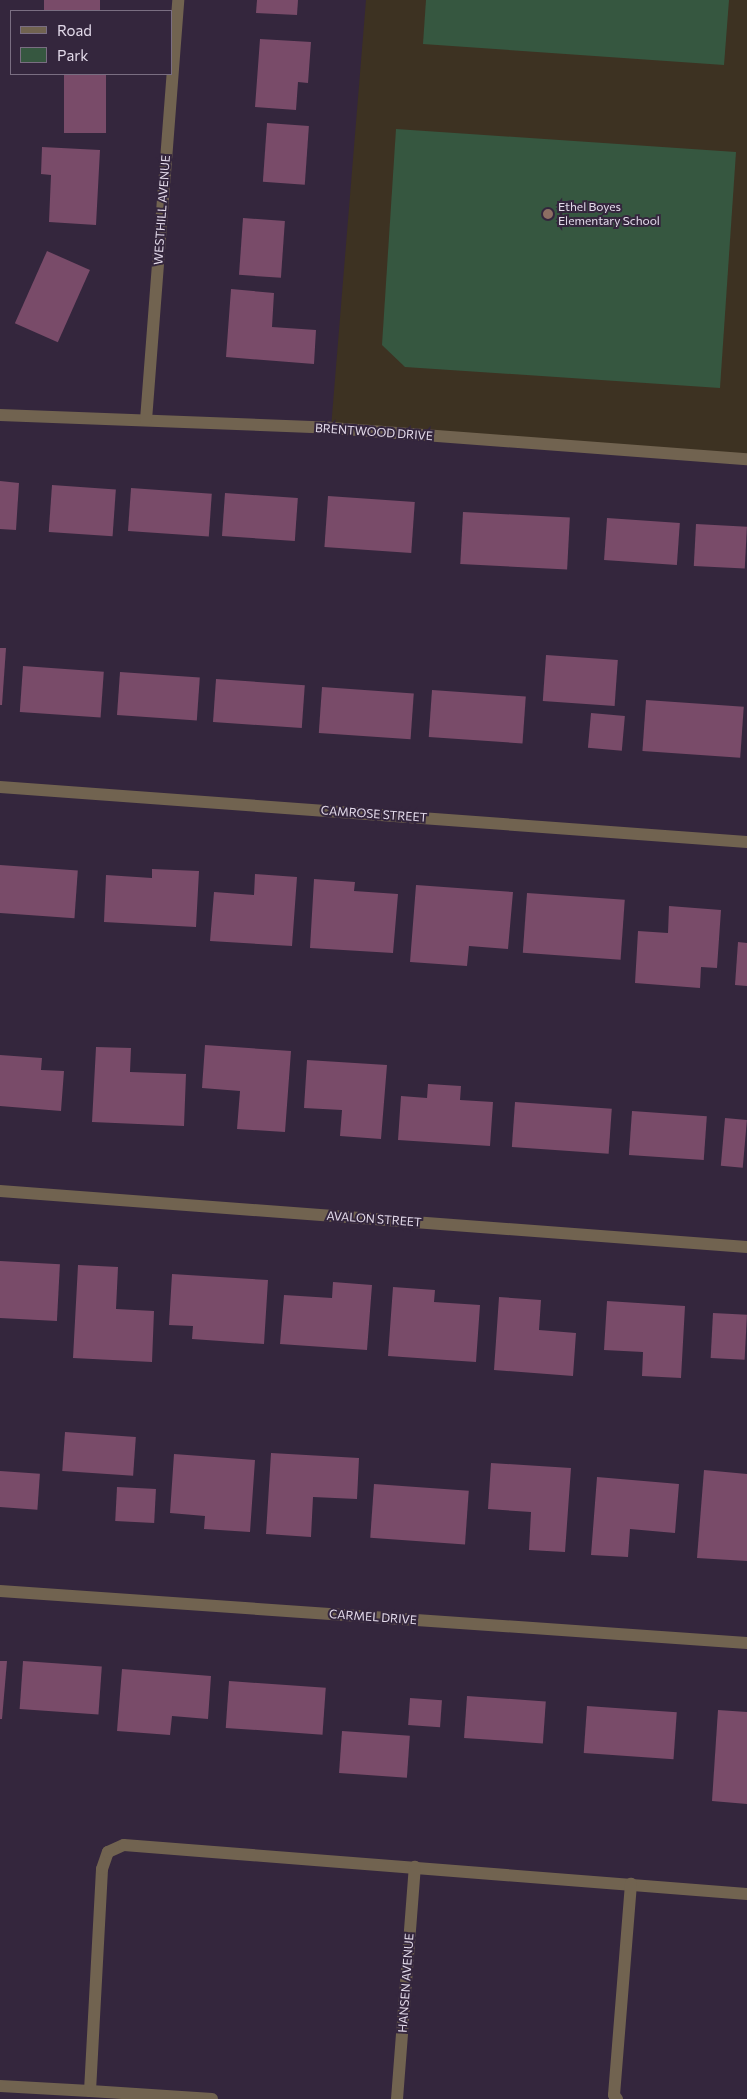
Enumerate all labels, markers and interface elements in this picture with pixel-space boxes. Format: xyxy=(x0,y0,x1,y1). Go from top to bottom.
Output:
legend xyxy=(10,10,172,75)
text: Road xyxy=(57,21,92,39)
text: Park xyxy=(57,46,88,64)
street label: WESTHILL AVENUE xyxy=(151,155,173,265)
place label: Ethel Boyes Elementary School xyxy=(558,200,660,228)
marker: Ethel Boyes Elementary School xyxy=(542,208,554,220)
street label: BRENTWOOD DRIVE xyxy=(315,421,433,443)
street label: CAMROSE STREET xyxy=(320,803,428,825)
street label: AVALON STREET xyxy=(326,1208,422,1230)
street label: CARMEL DRIVE xyxy=(329,1607,417,1627)
street label: HANSEN AVENUE xyxy=(395,1933,417,2033)

